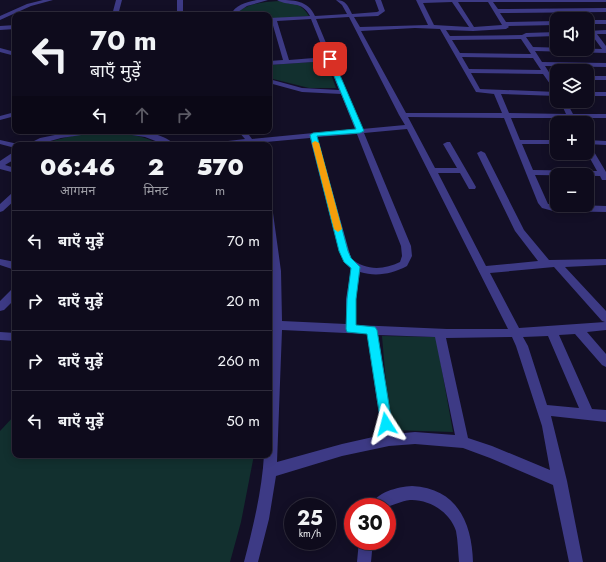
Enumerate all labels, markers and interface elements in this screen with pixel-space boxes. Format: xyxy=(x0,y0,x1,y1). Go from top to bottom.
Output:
map controls xyxy=(550,12,594,212)
button: sound xyxy=(550,12,594,56)
text: 70 m xyxy=(90,20,157,61)
icon: left xyxy=(24,28,76,80)
pin xyxy=(313,42,347,76)
icon: arrive xyxy=(319,48,341,70)
text: बाएँ मुड़ें xyxy=(90,58,141,84)
button: layers xyxy=(550,64,594,108)
icon: left xyxy=(89,104,111,126)
icon: ahead xyxy=(131,104,153,126)
icon: right xyxy=(173,104,195,126)
button: + xyxy=(550,116,594,160)
text: 06:46 xyxy=(40,149,115,184)
text: 2 xyxy=(148,149,164,184)
text: 570 xyxy=(196,149,244,184)
button: − xyxy=(550,168,594,212)
text: आगमन xyxy=(60,181,96,200)
text: मिनट xyxy=(143,181,168,200)
text: m xyxy=(215,181,225,200)
icon: left xyxy=(24,230,46,252)
text: बाएँ मुड़ें xyxy=(58,230,104,252)
text: 70 m xyxy=(227,230,260,252)
icon: right xyxy=(24,290,46,312)
text: दाएँ मुड़ें xyxy=(58,290,103,312)
text: 20 m xyxy=(226,290,260,312)
icon: right xyxy=(24,350,46,372)
text: दाएँ मुड़ें xyxy=(58,350,103,372)
text: 260 m xyxy=(218,350,260,372)
position arrow xyxy=(365,403,407,445)
icon: left xyxy=(24,410,46,432)
text: बाएँ मुड़ें xyxy=(58,410,104,432)
text: 50 m xyxy=(226,410,260,432)
speed limit sign: 30 xyxy=(344,498,396,550)
text: 25 xyxy=(297,504,323,533)
text: km/h xyxy=(299,526,321,541)

